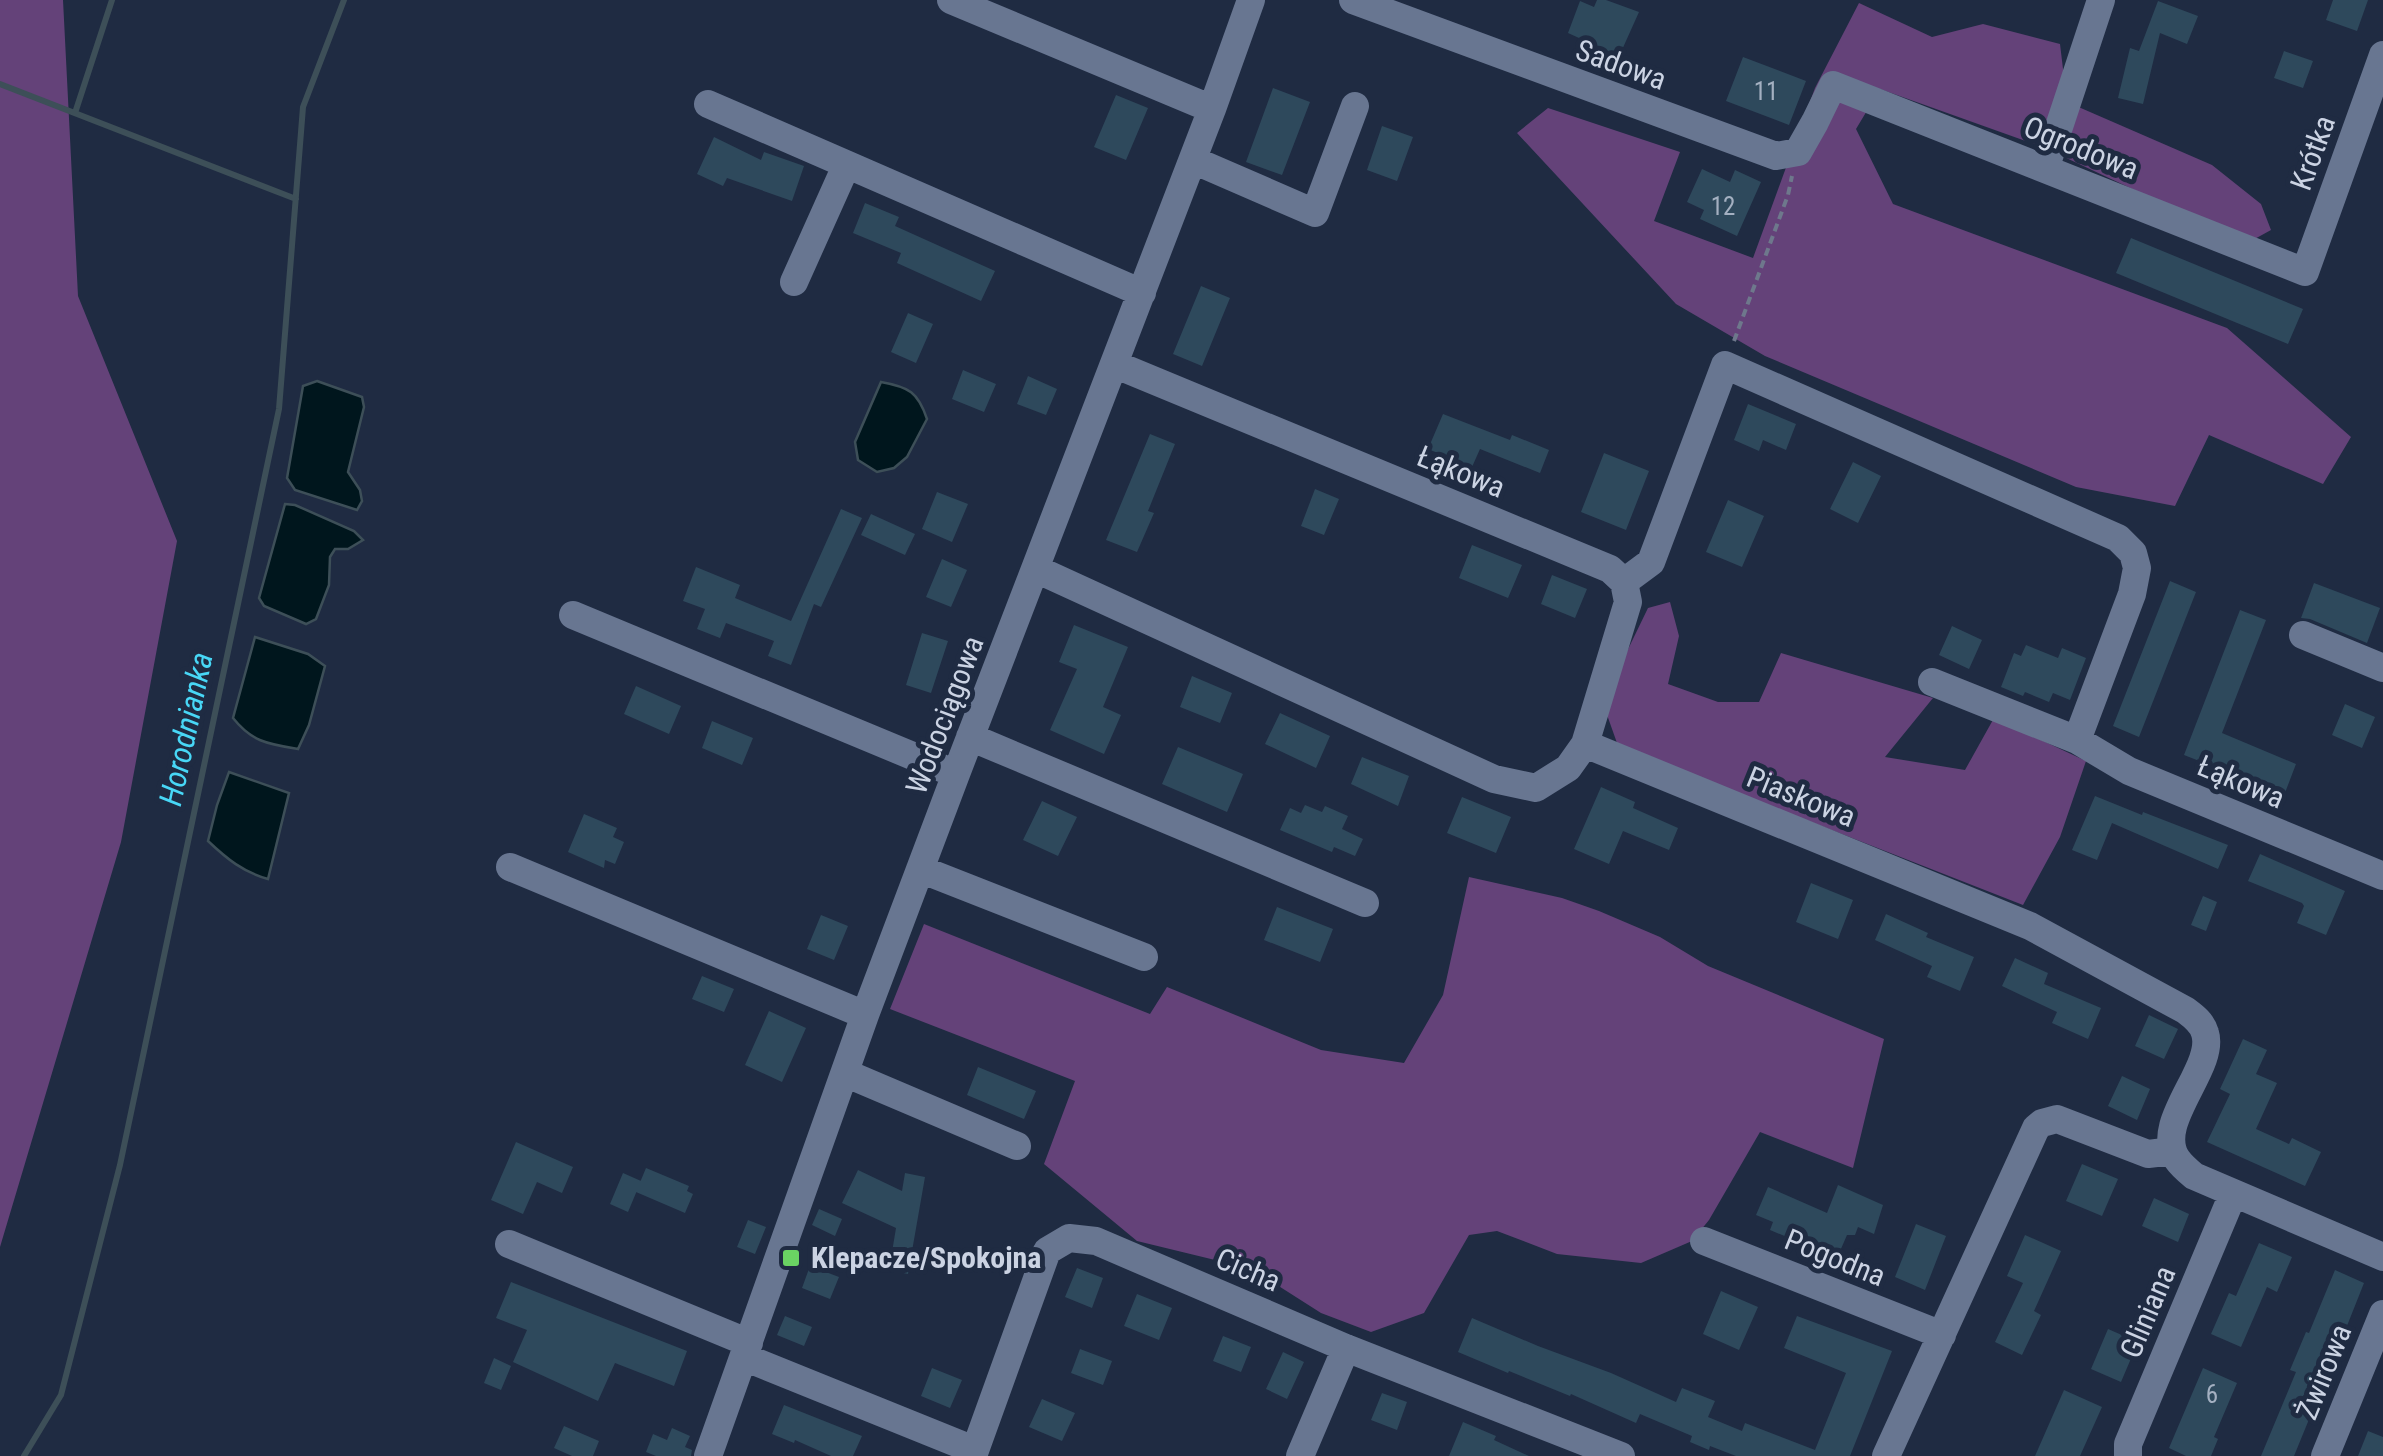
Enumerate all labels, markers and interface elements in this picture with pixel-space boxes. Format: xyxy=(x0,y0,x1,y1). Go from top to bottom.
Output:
street label: Sadowa xyxy=(1571,32,1671,97)
house number: 11 xyxy=(1754,77,1778,106)
street label: Ogrodowa xyxy=(2019,109,2144,186)
street label: Krótka xyxy=(2283,111,2342,195)
house number: 12 xyxy=(1711,192,1735,221)
street label: Łąkowa xyxy=(1412,438,1510,505)
street label: Wodociągowa xyxy=(898,631,991,799)
water label: Horodnianka xyxy=(151,649,221,809)
street label: Łąkowa xyxy=(2192,748,2290,815)
street label: Piaskowa xyxy=(1742,759,1861,834)
street label: Pogodna xyxy=(1780,1222,1890,1293)
place label: Klepacze/Spokojna xyxy=(811,1240,1041,1275)
street label: Cicha xyxy=(1211,1240,1286,1299)
marker: Klepacze/Spokojna xyxy=(780,1247,802,1269)
street label: Gliniana xyxy=(2113,1261,2182,1363)
street label: Żwirowa xyxy=(2289,1319,2358,1424)
house number: 6 xyxy=(2206,1380,2218,1409)

